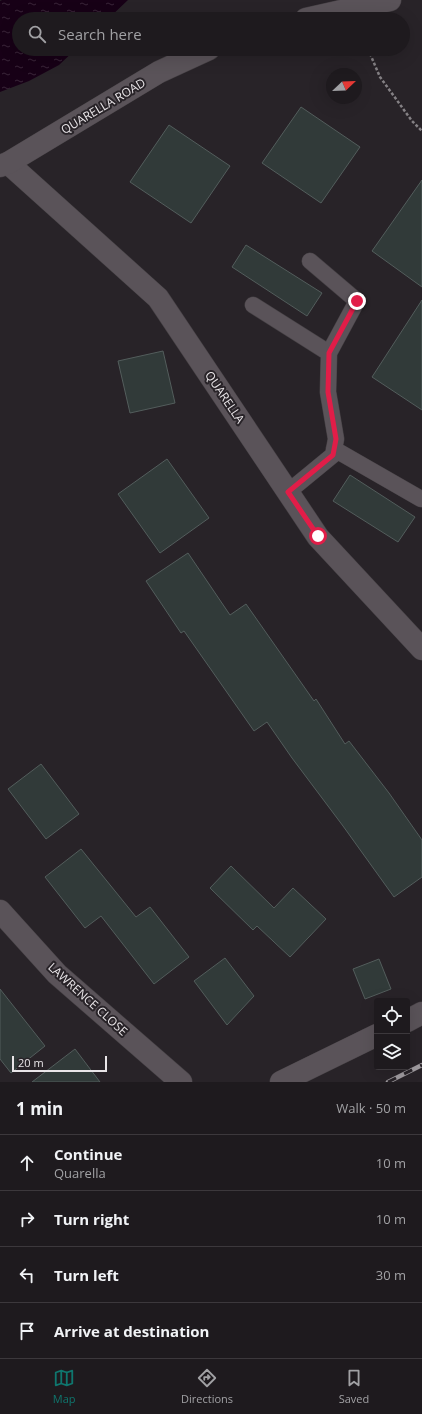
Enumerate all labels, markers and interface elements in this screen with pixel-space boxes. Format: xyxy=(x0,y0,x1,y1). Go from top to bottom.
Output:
search box xyxy=(12,12,410,56)
icon: search xyxy=(26,23,48,45)
text: Search here xyxy=(58,24,142,44)
north arrow xyxy=(326,68,362,104)
street label: QUARELLA ROAD xyxy=(57,74,149,138)
route end xyxy=(348,292,366,310)
street label: QUARELLA xyxy=(201,367,249,427)
route start xyxy=(309,527,327,545)
street label: LAWRENCE CLOSE xyxy=(44,959,132,1039)
map controls xyxy=(374,998,410,1070)
button: locate xyxy=(374,998,410,1034)
button: layers xyxy=(374,1034,410,1070)
scale bar xyxy=(12,1054,107,1073)
text: 20 m xyxy=(18,1055,44,1070)
text: 1 min xyxy=(16,1097,63,1120)
text: Walk · 50 m xyxy=(336,1099,406,1117)
text: Continue xyxy=(54,1144,122,1164)
icon: ahead xyxy=(16,1152,38,1174)
text: 10 m xyxy=(376,1154,406,1172)
text: Quarella xyxy=(54,1164,106,1182)
icon: right xyxy=(16,1208,38,1230)
text: Turn right xyxy=(54,1209,129,1229)
text: 10 m xyxy=(376,1210,406,1228)
icon: left xyxy=(16,1264,38,1286)
text: Turn left xyxy=(54,1265,119,1285)
text: 30 m xyxy=(376,1266,406,1284)
icon: arrive xyxy=(16,1320,38,1342)
text: Arrive at destination xyxy=(54,1321,209,1341)
tab: Map xyxy=(53,1367,76,1406)
tab: Directions xyxy=(181,1367,233,1406)
tab: Saved xyxy=(339,1367,369,1406)

